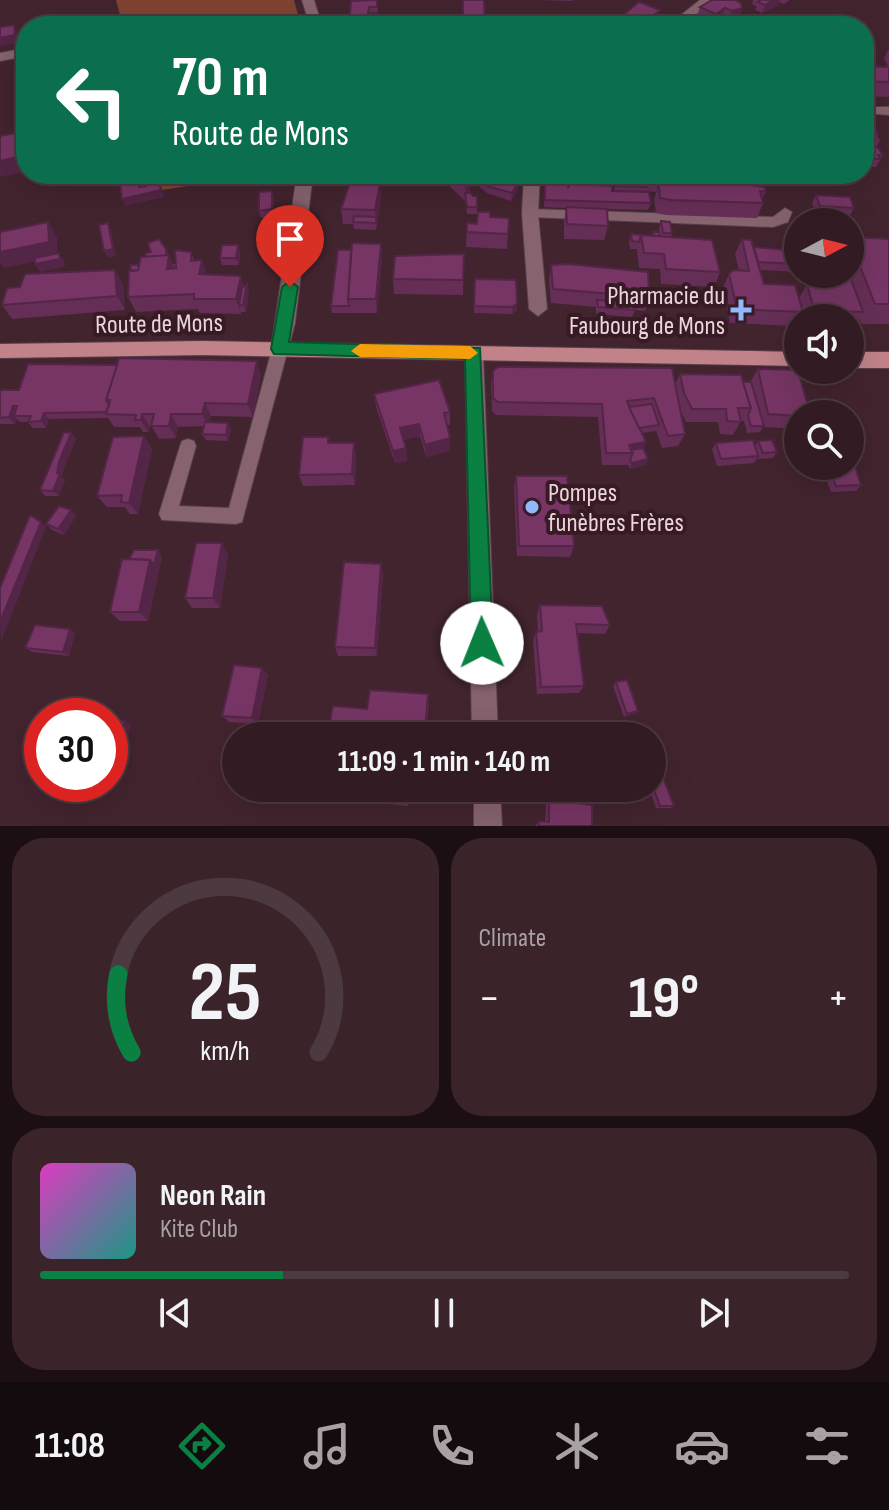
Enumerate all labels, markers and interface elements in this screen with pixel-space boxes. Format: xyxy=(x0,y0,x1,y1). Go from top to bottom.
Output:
text: 70 m xyxy=(172,45,269,112)
icon: left xyxy=(40,48,144,152)
text: Route de Mons xyxy=(172,113,349,156)
pin xyxy=(256,205,324,287)
north arrow xyxy=(784,208,864,288)
map controls xyxy=(784,208,864,480)
icon: arrive xyxy=(268,217,312,261)
place label: Pharmacie du Faubourg de Mons xyxy=(569,281,725,342)
marker: Pharmacie du Faubourg de Mons xyxy=(732,301,750,319)
button: sound xyxy=(784,304,864,384)
street label: Route de Mons xyxy=(95,308,223,341)
button: search xyxy=(784,400,864,480)
place label: Pompes funèbres Frères xyxy=(548,478,684,539)
marker: Pompes funèbres Frères xyxy=(523,498,541,516)
position arrow xyxy=(440,601,524,685)
speed limit sign: 30 xyxy=(24,698,128,802)
text: 11:09 · 1 min · 140 m xyxy=(338,744,550,780)
text: Climate xyxy=(479,923,546,954)
text: 25 xyxy=(189,944,262,1044)
text: 19° xyxy=(628,963,699,1035)
text: − xyxy=(479,972,500,1025)
text: + xyxy=(827,972,849,1025)
text: km/h xyxy=(201,1034,250,1069)
text: Neon Rain xyxy=(160,1178,266,1214)
text: Kite Club xyxy=(160,1214,238,1245)
icon: previous xyxy=(153,1291,197,1335)
icon: pause xyxy=(422,1291,466,1335)
icon: next xyxy=(692,1291,736,1335)
icon: directions xyxy=(174,1418,230,1474)
icon: music xyxy=(299,1418,355,1474)
icon: phone xyxy=(424,1418,480,1474)
icon: climate xyxy=(549,1418,605,1474)
icon: car xyxy=(674,1418,730,1474)
icon: filters xyxy=(799,1418,855,1474)
text: 11:08 xyxy=(34,1425,105,1468)

